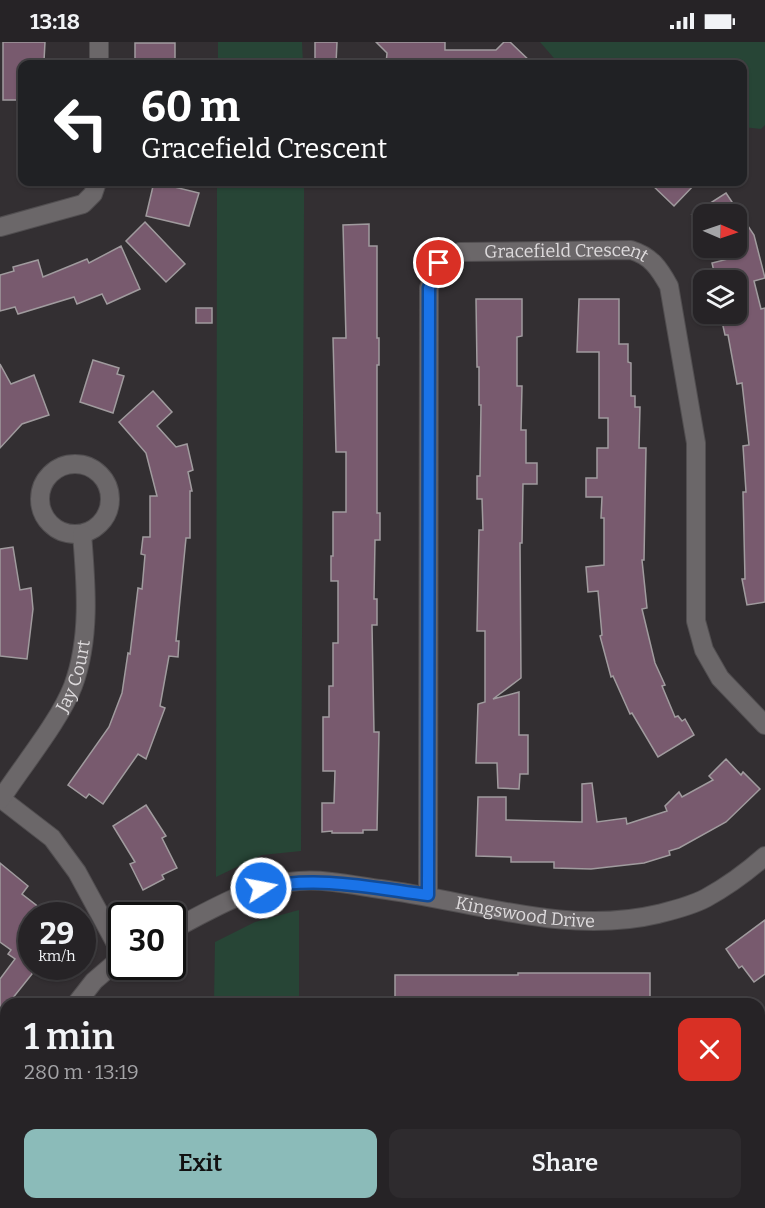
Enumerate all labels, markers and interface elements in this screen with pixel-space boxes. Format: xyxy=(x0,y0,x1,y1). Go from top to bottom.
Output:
text: 13:18 xyxy=(30,8,80,35)
text: 60 m xyxy=(141,82,240,132)
icon: left xyxy=(42,84,120,162)
text: Gracefield Crescent xyxy=(141,133,387,165)
north arrow xyxy=(693,204,747,258)
map controls xyxy=(693,204,747,324)
pin xyxy=(413,237,464,288)
street label: Gracefield Crescent xyxy=(484,239,653,267)
icon: arrive xyxy=(422,246,455,279)
button: layers xyxy=(693,270,747,324)
street label: Jay Court xyxy=(51,638,95,717)
position arrow xyxy=(229,856,293,920)
street label: Kingswood Drive xyxy=(453,892,595,932)
speed limit sign: 30 xyxy=(108,902,186,980)
text: 29 xyxy=(40,916,74,952)
text: km/h xyxy=(38,947,76,965)
text: 1 min xyxy=(24,1015,115,1059)
button: close xyxy=(678,1018,741,1081)
text: 280 m · 13:19 xyxy=(24,1060,139,1084)
button: Exit xyxy=(24,1129,377,1198)
button: Share xyxy=(389,1129,741,1198)

